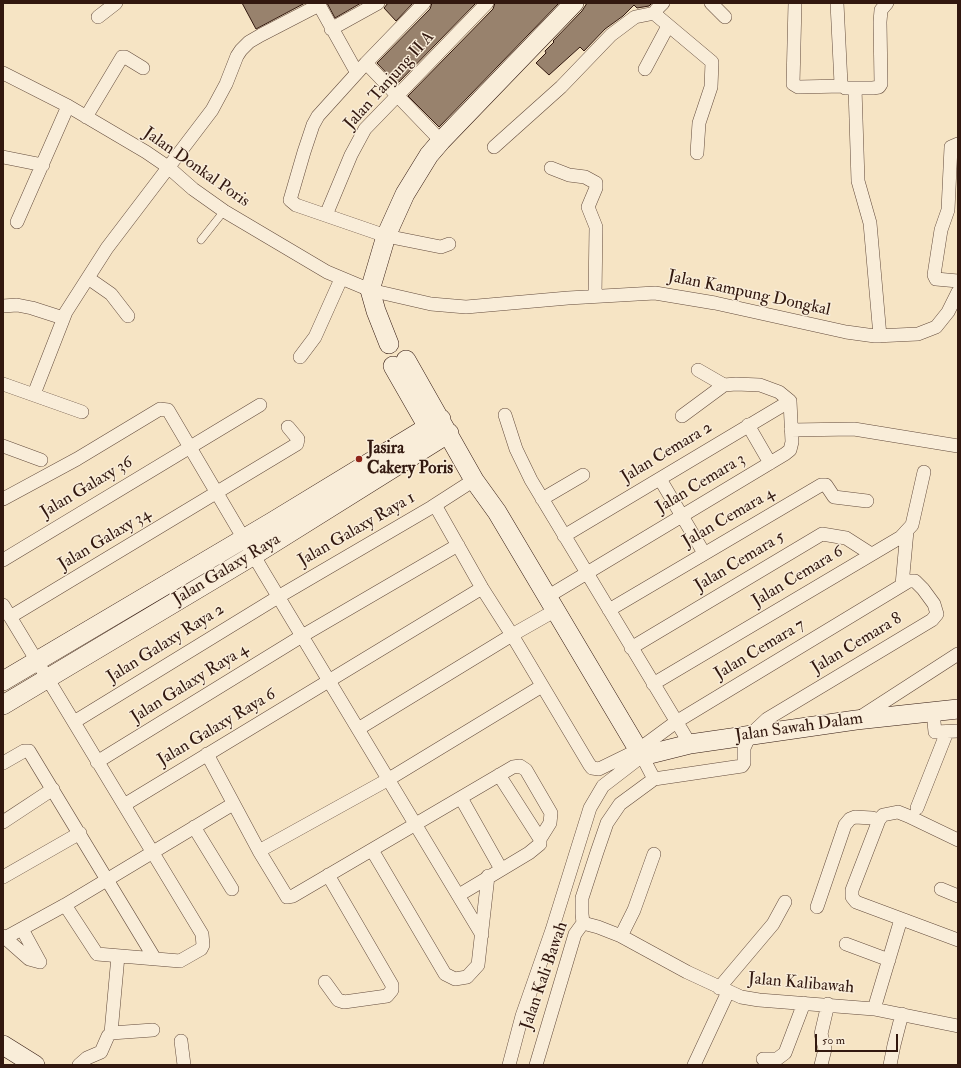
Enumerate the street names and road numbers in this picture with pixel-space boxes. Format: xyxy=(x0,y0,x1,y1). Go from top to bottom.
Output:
street label: Jalan Tanjung II A xyxy=(341,28,439,134)
street label: Jalan Donkal Poris xyxy=(139,124,253,212)
street label: Jalan Kampung Dongkal xyxy=(666,267,832,321)
street label: Jalan Cemara 2 xyxy=(618,418,716,488)
street label: Jalan Cemara 3 xyxy=(653,449,749,519)
street label: Jalan Galaxy 36 xyxy=(37,453,137,523)
street label: Jalan Cemara 4 xyxy=(679,483,779,553)
street label: Jalan Galaxy Raya 1 xyxy=(295,488,419,572)
street label: Jalan Galaxy 34 xyxy=(55,504,155,576)
street label: Jalan Cemara 5 xyxy=(691,527,789,597)
street label: Jalan Galaxy Raya xyxy=(170,530,284,610)
street label: Jalan Cemara 6 xyxy=(749,542,847,612)
street label: Jalan Galaxy Raya 2 xyxy=(104,600,228,688)
street label: Jalan Cemara 8 xyxy=(808,609,906,679)
street label: Jalan Cemara 7 xyxy=(711,615,809,685)
street label: Jalan Galaxy Raya 4 xyxy=(128,640,252,728)
street label: Jalan Galaxy Raya 6 xyxy=(154,685,280,771)
street label: Jalan Sawah Dalam xyxy=(734,709,864,747)
street label: Jalan Kali Bawah xyxy=(517,919,573,1033)
street label: Jalan Kalibawah xyxy=(747,969,855,999)

